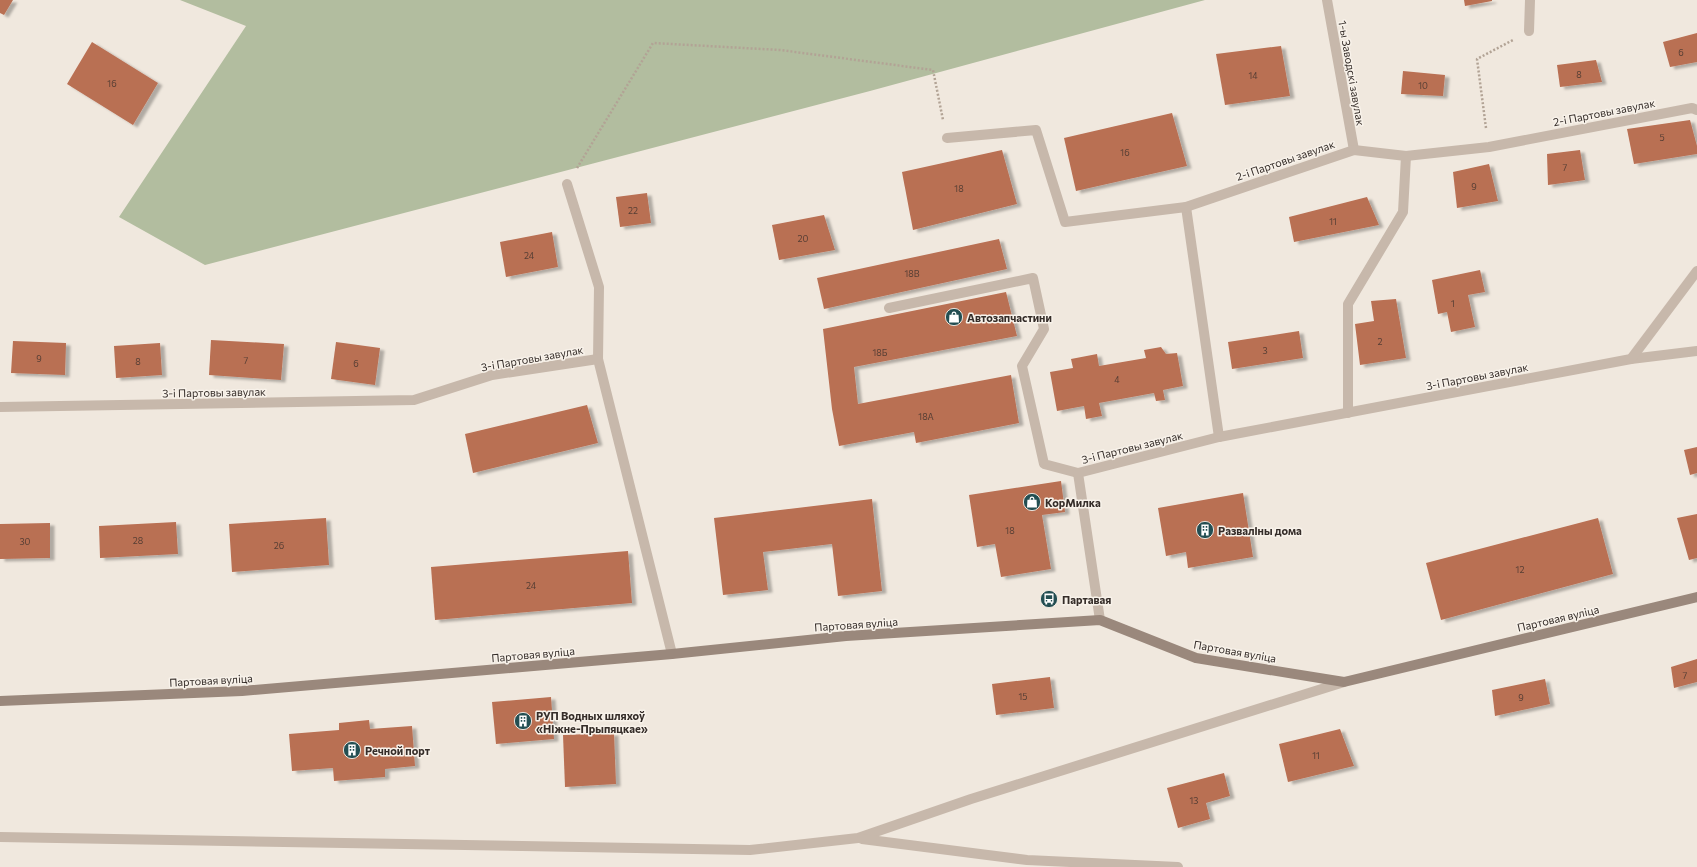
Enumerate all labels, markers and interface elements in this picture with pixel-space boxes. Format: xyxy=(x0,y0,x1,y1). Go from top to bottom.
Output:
street label: 1-ы Заводскі завулак xyxy=(1336,19,1368,127)
house number: 6 xyxy=(1678,47,1684,58)
house number: 8 xyxy=(1576,69,1582,80)
house number: 14 xyxy=(1248,70,1258,81)
house number: 16 xyxy=(107,78,117,89)
house number: 10 xyxy=(1418,80,1428,91)
street label: 2-і Партовы завулак xyxy=(1552,96,1656,128)
house number: 5 xyxy=(1659,132,1665,143)
street label: 2-і Партовы завулак xyxy=(1234,137,1336,183)
house number: 16 xyxy=(1120,147,1130,158)
house number: 7 xyxy=(1563,162,1568,173)
house number: 9 xyxy=(1471,181,1477,192)
house number: 18 xyxy=(954,183,964,194)
house number: 22 xyxy=(628,205,638,216)
house number: 11 xyxy=(1329,216,1337,227)
house number: 20 xyxy=(798,233,809,244)
house number: 24 xyxy=(524,250,535,261)
house number: 18В xyxy=(904,268,920,279)
house number: 1 xyxy=(1451,298,1455,309)
shop icon: Автозапчастини xyxy=(944,307,964,327)
place label: Автозапчастини xyxy=(967,311,1052,324)
house number: 2 xyxy=(1378,336,1383,347)
street label: 3-і Партовы завулак xyxy=(480,343,584,373)
house number: 3 xyxy=(1262,345,1268,356)
house number: 18Б xyxy=(873,347,888,358)
house number: 9 xyxy=(36,353,42,364)
house number: 7 xyxy=(244,355,249,366)
house number: 8 xyxy=(135,356,141,367)
house number: 6 xyxy=(353,358,359,369)
street label: 3-і Партовы завулак xyxy=(1425,360,1529,392)
house number: 4 xyxy=(1114,374,1120,385)
street label: 3-і Партовы завулак xyxy=(162,385,266,399)
house number: 18А xyxy=(918,411,934,422)
street label: 3-і Партовы завулак xyxy=(1080,428,1184,466)
shop icon: КорМилка xyxy=(1022,492,1042,512)
place label: КорМилка xyxy=(1045,496,1101,509)
building icon: Разваліны дома xyxy=(1195,520,1215,540)
place label: Разваліны дома xyxy=(1218,524,1302,537)
house number: 18 xyxy=(1005,525,1015,536)
house number: 28 xyxy=(133,535,143,546)
house number: 30 xyxy=(19,536,31,547)
house number: 26 xyxy=(274,540,284,551)
house number: 12 xyxy=(1516,564,1524,575)
house number: 24 xyxy=(526,580,537,591)
bus stop icon: Партавая xyxy=(1039,589,1059,609)
place label: Партавая xyxy=(1062,593,1111,606)
street label: Партовая вуліца xyxy=(1516,602,1600,634)
street label: Партовая вуліца xyxy=(814,615,898,633)
street label: Партовая вуліца xyxy=(1193,637,1277,665)
street label: Партовая вуліца xyxy=(491,644,575,664)
house number: 7 xyxy=(1683,670,1688,681)
street label: Партовая вуліца xyxy=(169,671,253,689)
house number: 15 xyxy=(1018,691,1028,702)
house number: 9 xyxy=(1518,692,1524,703)
place label: РУП Водных шляхоў «Ніжне-Прыпяцкае» xyxy=(536,709,648,735)
building icon: РУП Водных шляхоў «Ніжне-Прыпяцкае» xyxy=(513,711,533,731)
building icon: Речной порт xyxy=(342,740,362,760)
place label: Речной порт xyxy=(365,744,431,757)
house number: 11 xyxy=(1312,750,1320,761)
house number: 13 xyxy=(1190,795,1198,806)

